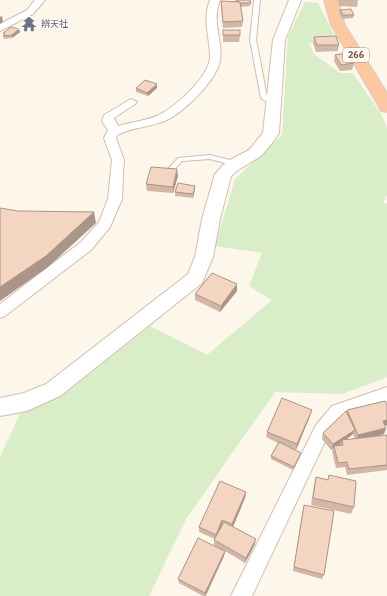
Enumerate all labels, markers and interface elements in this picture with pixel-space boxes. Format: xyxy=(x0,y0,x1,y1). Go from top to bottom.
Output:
temple icon: 辨天社 xyxy=(20,15,38,33)
place label: 辨天社 xyxy=(41,18,68,29)
road number: 266 xyxy=(343,48,369,62)

